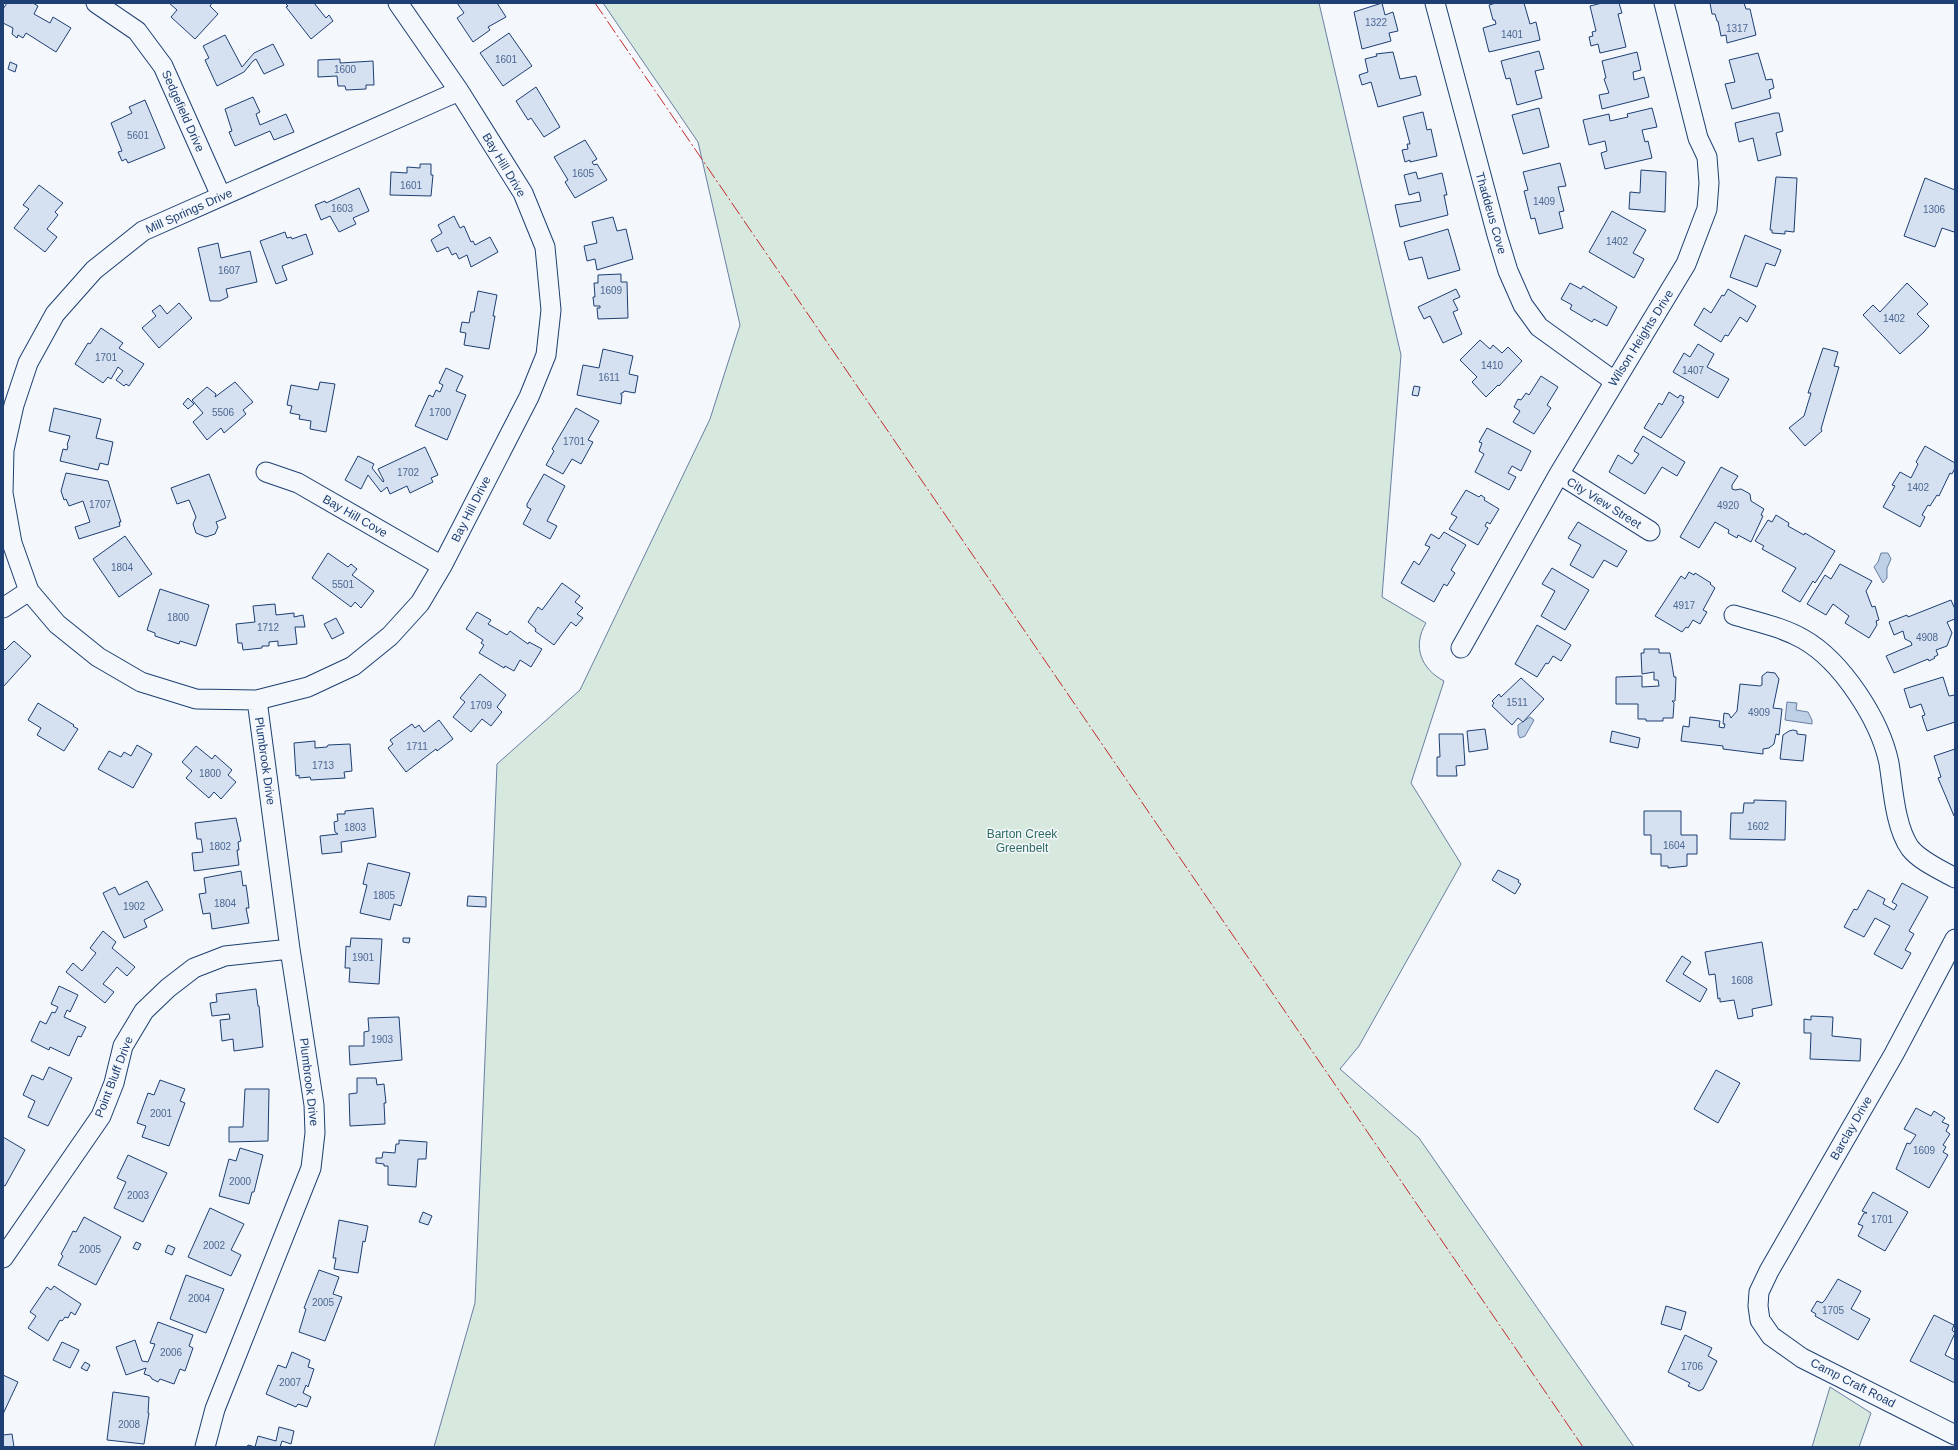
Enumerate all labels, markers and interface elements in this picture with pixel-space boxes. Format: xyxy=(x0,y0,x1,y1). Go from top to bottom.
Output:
house number: 1322 xyxy=(1365,17,1388,28)
house number: 1317 xyxy=(1726,23,1749,34)
house number: 1401 xyxy=(1501,29,1524,40)
house number: 1601 xyxy=(495,54,518,65)
house number: 1600 xyxy=(334,64,357,75)
street label: Sedgefield Drive xyxy=(159,68,207,154)
house number: 5601 xyxy=(127,130,150,141)
street label: Bay Hill Drive xyxy=(479,131,529,200)
house number: 1605 xyxy=(572,168,595,179)
street label: Thaddeus Cove xyxy=(1473,170,1509,256)
house number: 1601 xyxy=(400,180,423,191)
street label: Mill Springs Drive xyxy=(144,185,235,236)
house number: 1409 xyxy=(1533,196,1556,207)
house number: 1603 xyxy=(331,203,354,214)
house number: 1306 xyxy=(1923,204,1946,215)
house number: 1402 xyxy=(1606,236,1629,247)
house number: 1607 xyxy=(218,265,241,276)
house number: 1609 xyxy=(600,285,623,296)
street label: Wilson Heights Drive xyxy=(1606,287,1677,389)
house number: 1402 xyxy=(1883,313,1906,324)
house number: 1701 xyxy=(95,352,118,363)
house number: 1410 xyxy=(1481,360,1504,371)
house number: 1407 xyxy=(1682,365,1705,376)
house number: 1611 xyxy=(598,372,620,383)
house number: 5506 xyxy=(212,407,235,418)
house number: 1700 xyxy=(429,407,452,418)
house number: 1701 xyxy=(563,436,586,447)
house number: 1702 xyxy=(397,467,420,478)
street label: Bay Hill Drive xyxy=(448,473,494,544)
street label: City View Street xyxy=(1564,475,1644,532)
house number: 1402 xyxy=(1907,482,1930,493)
street label: Bay Hill Cove xyxy=(320,492,390,540)
house number: 1707 xyxy=(89,499,112,510)
house number: 4920 xyxy=(1717,500,1740,511)
house number: 1804 xyxy=(111,562,134,573)
house number: 5501 xyxy=(332,579,355,590)
house number: 4917 xyxy=(1673,600,1696,611)
house number: 1800 xyxy=(167,612,190,623)
house number: 1712 xyxy=(257,622,280,633)
house number: 4908 xyxy=(1916,632,1939,643)
house number: 1511 xyxy=(1506,697,1528,708)
house number: 1709 xyxy=(470,700,493,711)
house number: 4909 xyxy=(1748,707,1771,718)
street label: Plumbrook Drive xyxy=(252,716,278,806)
house number: 1711 xyxy=(406,741,428,752)
house number: 1713 xyxy=(312,760,335,771)
house number: 1800 xyxy=(199,768,222,779)
house number: 1602 xyxy=(1747,821,1770,832)
house number: 1803 xyxy=(344,822,367,833)
park label: Barton Creek Greenbelt xyxy=(987,827,1058,855)
house number: 1604 xyxy=(1663,840,1686,851)
house number: 1802 xyxy=(209,841,232,852)
house number: 1805 xyxy=(373,890,396,901)
house number: 1804 xyxy=(214,898,237,909)
house number: 1902 xyxy=(123,901,146,912)
house number: 1901 xyxy=(352,952,375,963)
house number: 1608 xyxy=(1731,975,1754,986)
street label: Point Bluff Drive xyxy=(92,1034,136,1120)
house number: 1903 xyxy=(371,1034,394,1045)
street label: Plumbrook Drive xyxy=(297,1037,321,1127)
street label: Barclay Drive xyxy=(1827,1093,1875,1162)
house number: 2001 xyxy=(150,1108,173,1119)
house number: 1609 xyxy=(1913,1145,1936,1156)
house number: 2000 xyxy=(229,1176,252,1187)
house number: 2003 xyxy=(127,1190,150,1201)
house number: 1701 xyxy=(1871,1214,1894,1225)
house number: 2002 xyxy=(203,1240,226,1251)
house number: 2005 xyxy=(79,1244,102,1255)
house number: 2004 xyxy=(188,1293,211,1304)
house number: 2005 xyxy=(312,1297,335,1308)
house number: 1705 xyxy=(1822,1305,1845,1316)
house number: 2006 xyxy=(160,1347,183,1358)
street label: Camp Craft Road xyxy=(1808,1356,1898,1410)
house number: 1706 xyxy=(1681,1361,1704,1372)
house number: 2007 xyxy=(279,1377,302,1388)
house number: 2008 xyxy=(118,1419,141,1430)

